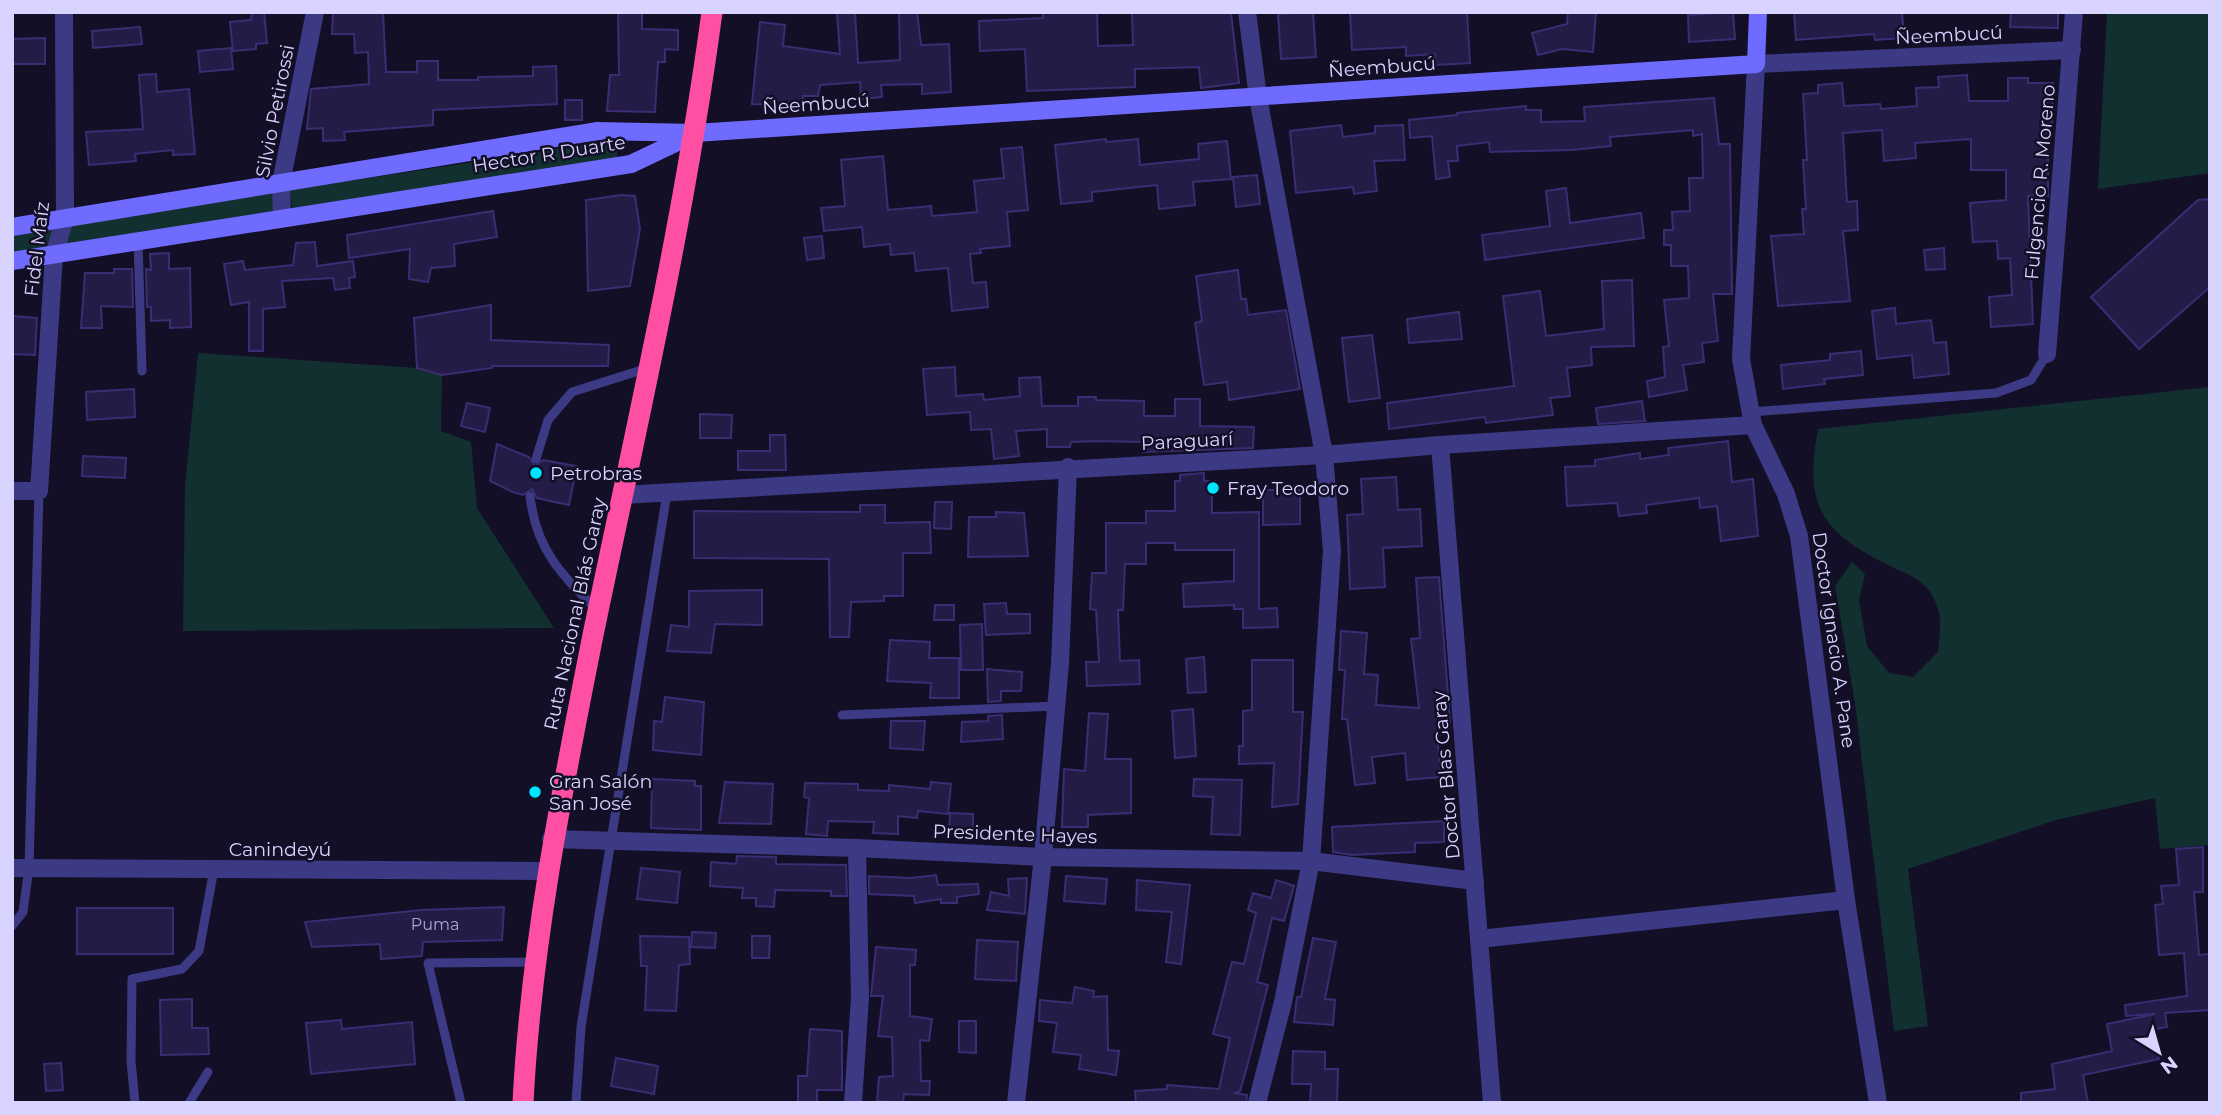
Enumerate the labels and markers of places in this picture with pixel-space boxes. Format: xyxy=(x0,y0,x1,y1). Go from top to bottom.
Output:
place label: Petrobras xyxy=(550,462,642,485)
marker: Petrobras xyxy=(528,465,544,481)
place label: Fray Teodoro xyxy=(1227,477,1349,500)
marker: Fray Teodoro xyxy=(1205,480,1221,496)
place label: Gran Salón San José xyxy=(549,770,652,815)
marker: Gran Salón San José xyxy=(527,784,543,800)

